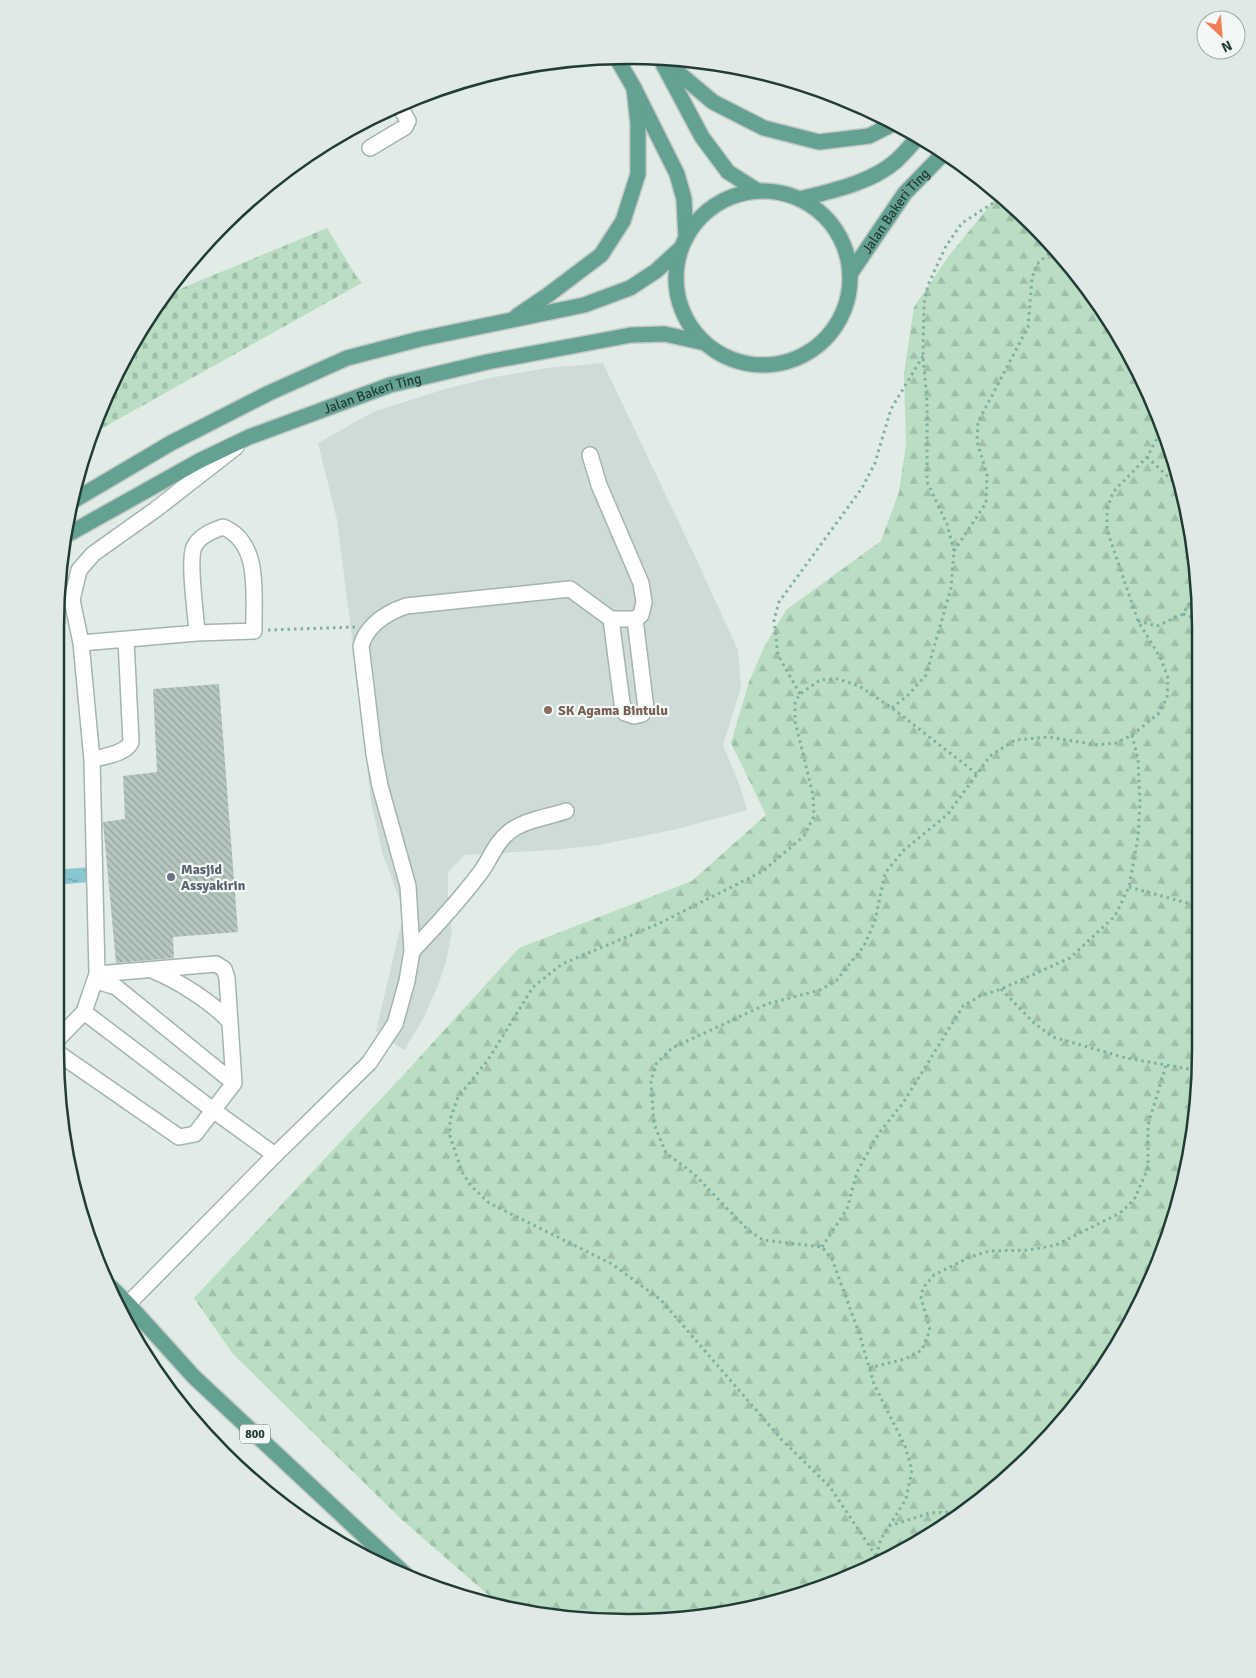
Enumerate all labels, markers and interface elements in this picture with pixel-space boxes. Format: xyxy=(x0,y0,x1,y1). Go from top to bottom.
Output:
north arrow xyxy=(1196,10,1246,60)
text: N xyxy=(1218,36,1235,56)
street label: Jalan Bakeri Ting xyxy=(858,165,933,257)
street label: Jalan Bakeri Ting xyxy=(321,370,423,418)
place label: SK Agama Bintulu xyxy=(558,702,668,719)
marker: SK Agama Bintulu xyxy=(542,704,554,716)
place label: Masjid Assyakirin xyxy=(181,861,246,894)
marker: Masjid Assyakirin xyxy=(165,871,177,883)
road number: 800 xyxy=(240,1425,270,1444)

